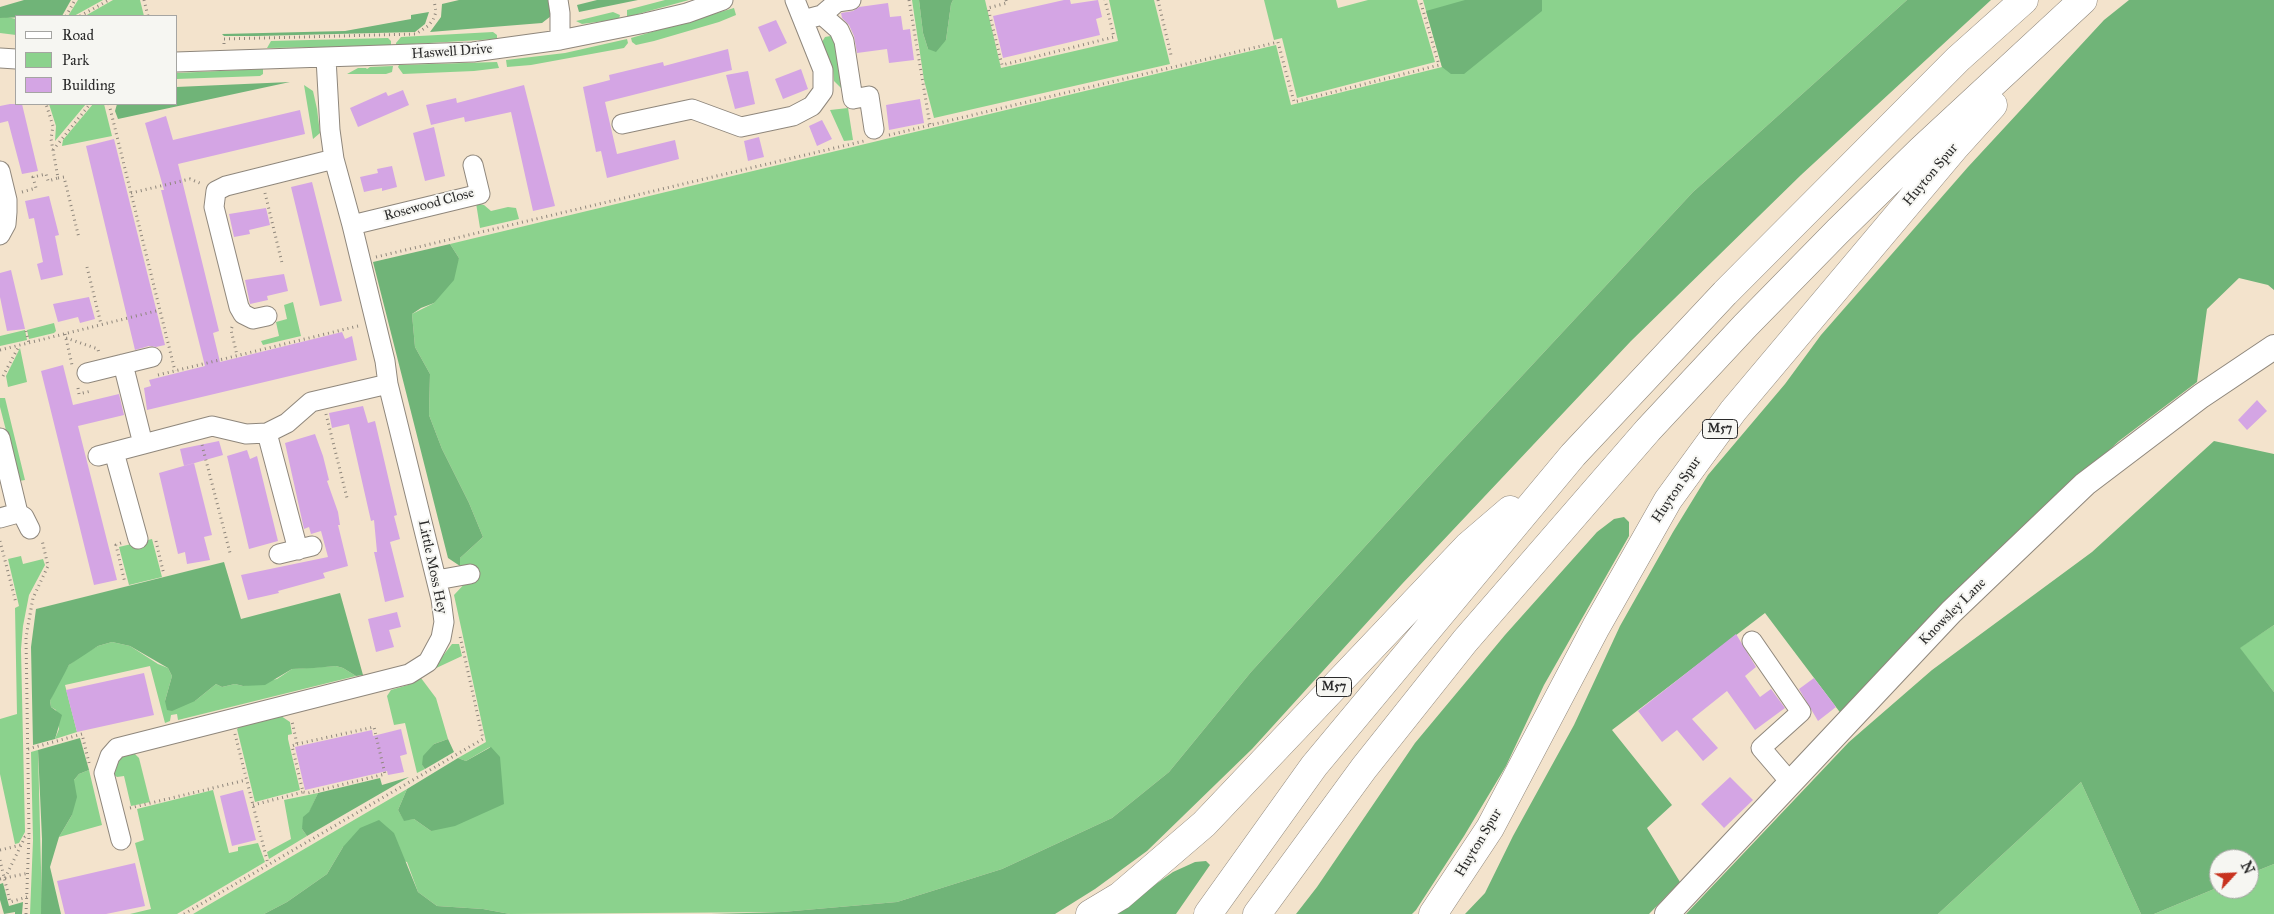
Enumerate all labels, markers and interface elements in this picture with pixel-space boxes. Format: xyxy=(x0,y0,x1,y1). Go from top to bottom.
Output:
legend xyxy=(15,15,178,105)
text: Road xyxy=(62,26,94,44)
street label: Haswell Drive xyxy=(411,41,493,63)
text: Park xyxy=(62,51,89,69)
text: Building xyxy=(62,76,115,94)
street label: Huyton Spur xyxy=(1900,140,1962,210)
street label: Rosewood Close xyxy=(382,185,476,225)
road number: M57 xyxy=(1702,419,1738,438)
street label: Huyton Spur xyxy=(1649,454,1705,526)
street label: Little Moss Hey xyxy=(414,519,450,615)
street label: Knowsley Lane xyxy=(1916,575,1990,649)
road number: M57 xyxy=(1316,678,1352,696)
street label: Huyton Spur xyxy=(1452,806,1506,880)
north arrow xyxy=(2209,849,2259,899)
text: N xyxy=(2237,859,2257,877)

